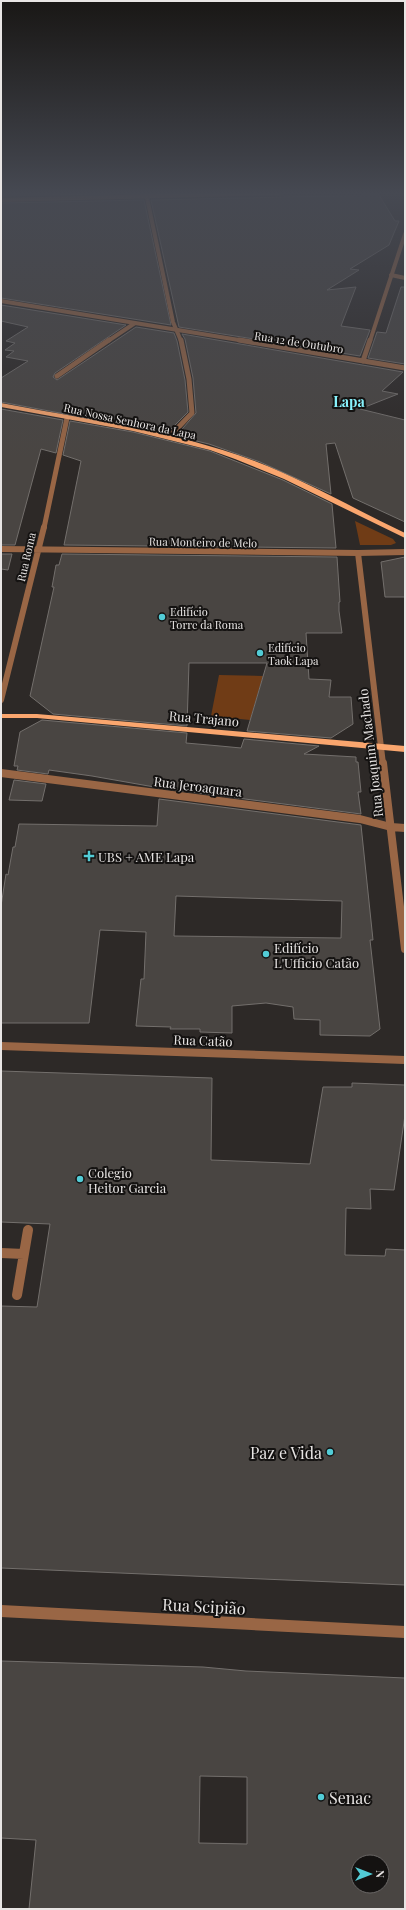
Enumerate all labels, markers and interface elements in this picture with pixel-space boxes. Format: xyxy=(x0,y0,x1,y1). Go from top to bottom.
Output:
street label: Rua 12 de Outubro xyxy=(253,328,345,356)
district label: Lapa xyxy=(333,392,365,411)
street label: Rua Nossa Senhora da Lapa xyxy=(62,400,198,442)
street label: Rua Roma xyxy=(13,530,39,583)
street label: Rua Monteiro de Melo xyxy=(149,534,257,550)
place label: Edifício Torre da Roma xyxy=(170,604,244,632)
marker: Edifício Torre da Roma xyxy=(157,612,167,622)
place label: Edifício Taok Lapa xyxy=(268,640,319,668)
marker: Edifício Taok Lapa xyxy=(255,648,265,658)
street label: Rua Joaquim Machado xyxy=(354,688,386,818)
street label: Rua Trajano xyxy=(168,706,240,730)
street label: Rua Jeroaquara xyxy=(153,772,244,800)
place label: UBS + AME Lapa xyxy=(98,848,195,865)
marker: UBS + AME Lapa xyxy=(83,850,95,862)
place label: Edifício L'Ufficio Catão xyxy=(274,939,359,971)
marker: Edifício L'Ufficio Catão xyxy=(261,949,271,959)
street label: Rua Catão xyxy=(173,1030,233,1050)
place label: Colegio Heitor Garcia xyxy=(88,1164,167,1196)
marker: Colegio Heitor Garcia xyxy=(75,1174,85,1184)
place label: Paz e Vida xyxy=(250,1442,322,1463)
marker: Paz e Vida xyxy=(325,1447,335,1457)
street label: Rua Scipião xyxy=(162,1593,246,1619)
place label: Senac xyxy=(329,1787,371,1808)
marker: Senac xyxy=(316,1792,326,1802)
north arrow xyxy=(350,1854,390,1894)
text: N xyxy=(373,1870,388,1878)

